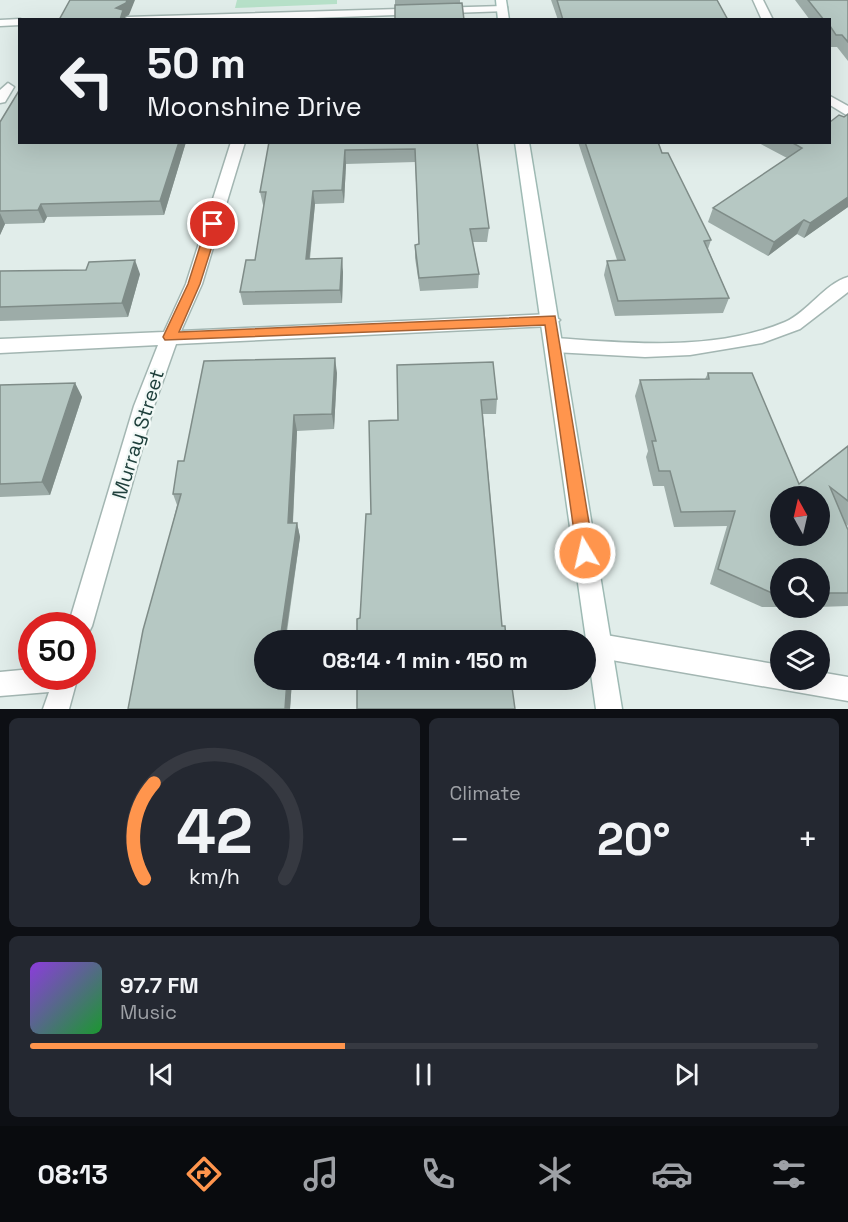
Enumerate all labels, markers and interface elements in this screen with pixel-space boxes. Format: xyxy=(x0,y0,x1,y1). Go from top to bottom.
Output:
text: 50 m xyxy=(147,37,246,90)
icon: left xyxy=(48,42,126,120)
text: Moonshine Drive xyxy=(147,89,362,124)
pin xyxy=(187,198,238,249)
icon: arrive xyxy=(196,207,229,240)
street label: Murray Street xyxy=(106,366,170,502)
north arrow xyxy=(770,486,830,546)
map controls xyxy=(770,486,830,690)
position arrow xyxy=(553,521,617,585)
button: search xyxy=(770,558,830,618)
speed limit sign: 50 xyxy=(18,612,96,690)
button: layers xyxy=(770,630,830,690)
text: 08:14 · 1 min · 150 m xyxy=(322,646,528,674)
text: Climate xyxy=(450,780,521,806)
text: 42 xyxy=(176,792,253,871)
text: 20° xyxy=(597,811,671,868)
text: − xyxy=(450,819,470,861)
text: + xyxy=(798,819,818,861)
text: km/h xyxy=(189,864,240,891)
text: 97.7 FM xyxy=(120,971,199,999)
text: Music xyxy=(120,999,177,1025)
icon: previous xyxy=(145,1058,178,1091)
icon: pause xyxy=(407,1058,440,1091)
icon: next xyxy=(670,1058,703,1091)
icon: directions xyxy=(183,1153,225,1195)
icon: music xyxy=(300,1153,342,1195)
icon: phone xyxy=(417,1153,459,1195)
icon: climate xyxy=(534,1153,576,1195)
icon: car xyxy=(651,1153,693,1195)
icon: filters xyxy=(768,1153,810,1195)
text: 08:13 xyxy=(38,1157,108,1192)

